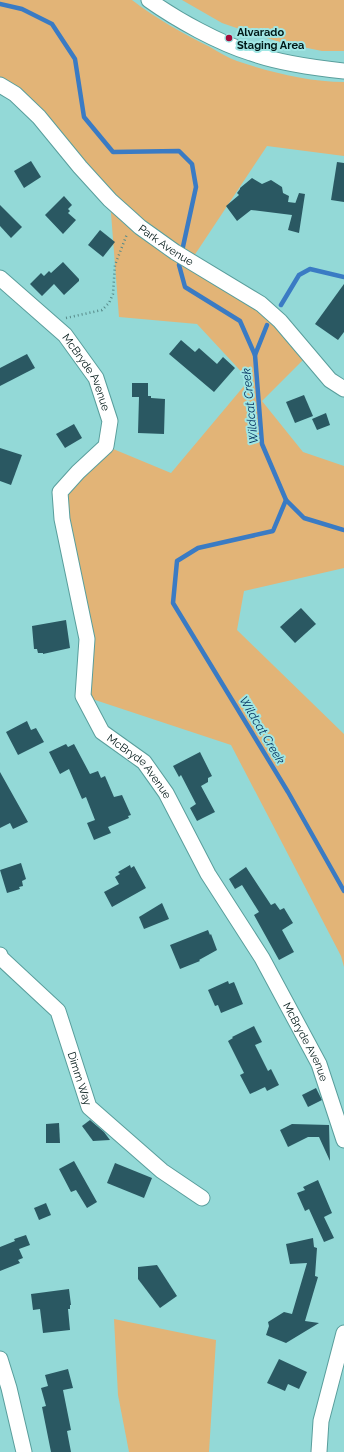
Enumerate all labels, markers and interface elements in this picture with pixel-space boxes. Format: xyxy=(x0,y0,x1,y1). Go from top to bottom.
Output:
place label: Alvarado Staging Area xyxy=(237,26,304,52)
marker: Alvarado Staging Area xyxy=(224,33,234,43)
street label: Park Avenue xyxy=(136,222,196,268)
street label: McBryde Avenue xyxy=(60,331,113,413)
water label: Wildcat Creek xyxy=(239,367,261,445)
water label: Wildcat Creek xyxy=(236,694,288,767)
street label: McBryde Avenue xyxy=(105,731,174,801)
street label: McBryde Avenue xyxy=(280,1000,331,1083)
street label: Dimm Way xyxy=(65,1050,95,1107)

